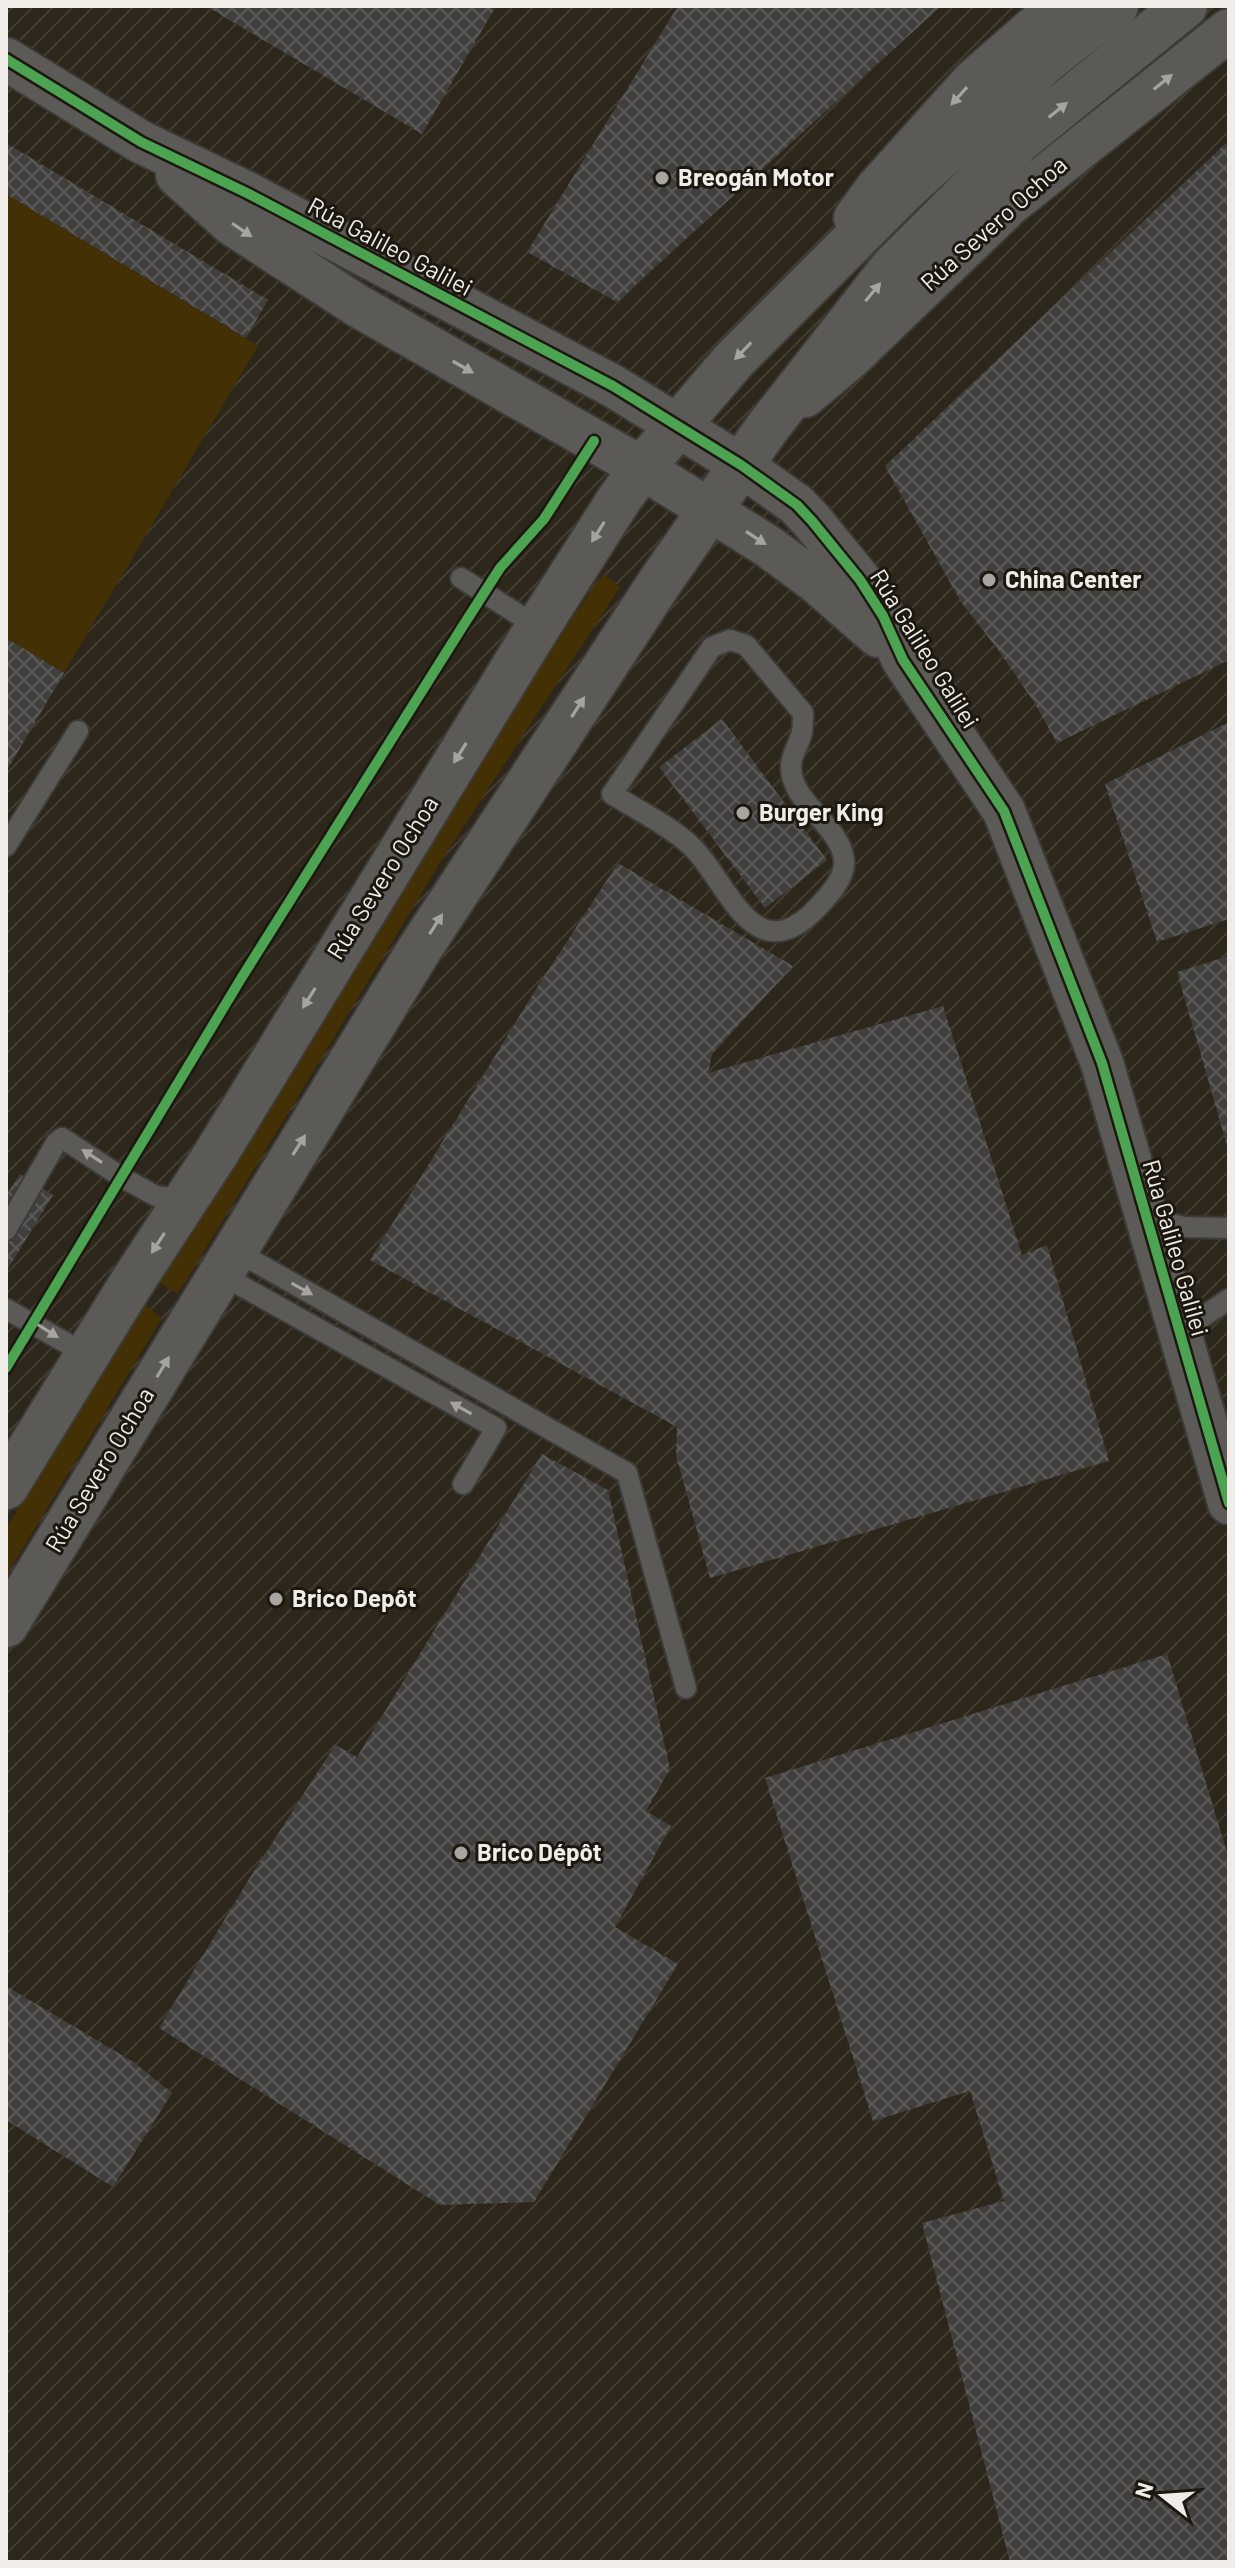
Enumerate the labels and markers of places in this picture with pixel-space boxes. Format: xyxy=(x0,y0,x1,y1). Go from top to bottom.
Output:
place label: Breogán Motor xyxy=(678,162,834,191)
marker: Breogán Motor xyxy=(653,169,671,187)
place label: China Center xyxy=(1005,564,1142,593)
marker: China Center xyxy=(980,571,998,589)
place label: Burger King xyxy=(759,797,884,826)
marker: Burger King xyxy=(734,804,752,822)
place label: Brico Depôt xyxy=(292,1583,417,1612)
marker: Brico Depôt xyxy=(267,1590,285,1608)
place label: Brico Dépôt xyxy=(477,1837,602,1866)
marker: Brico Dépôt xyxy=(452,1844,470,1862)

